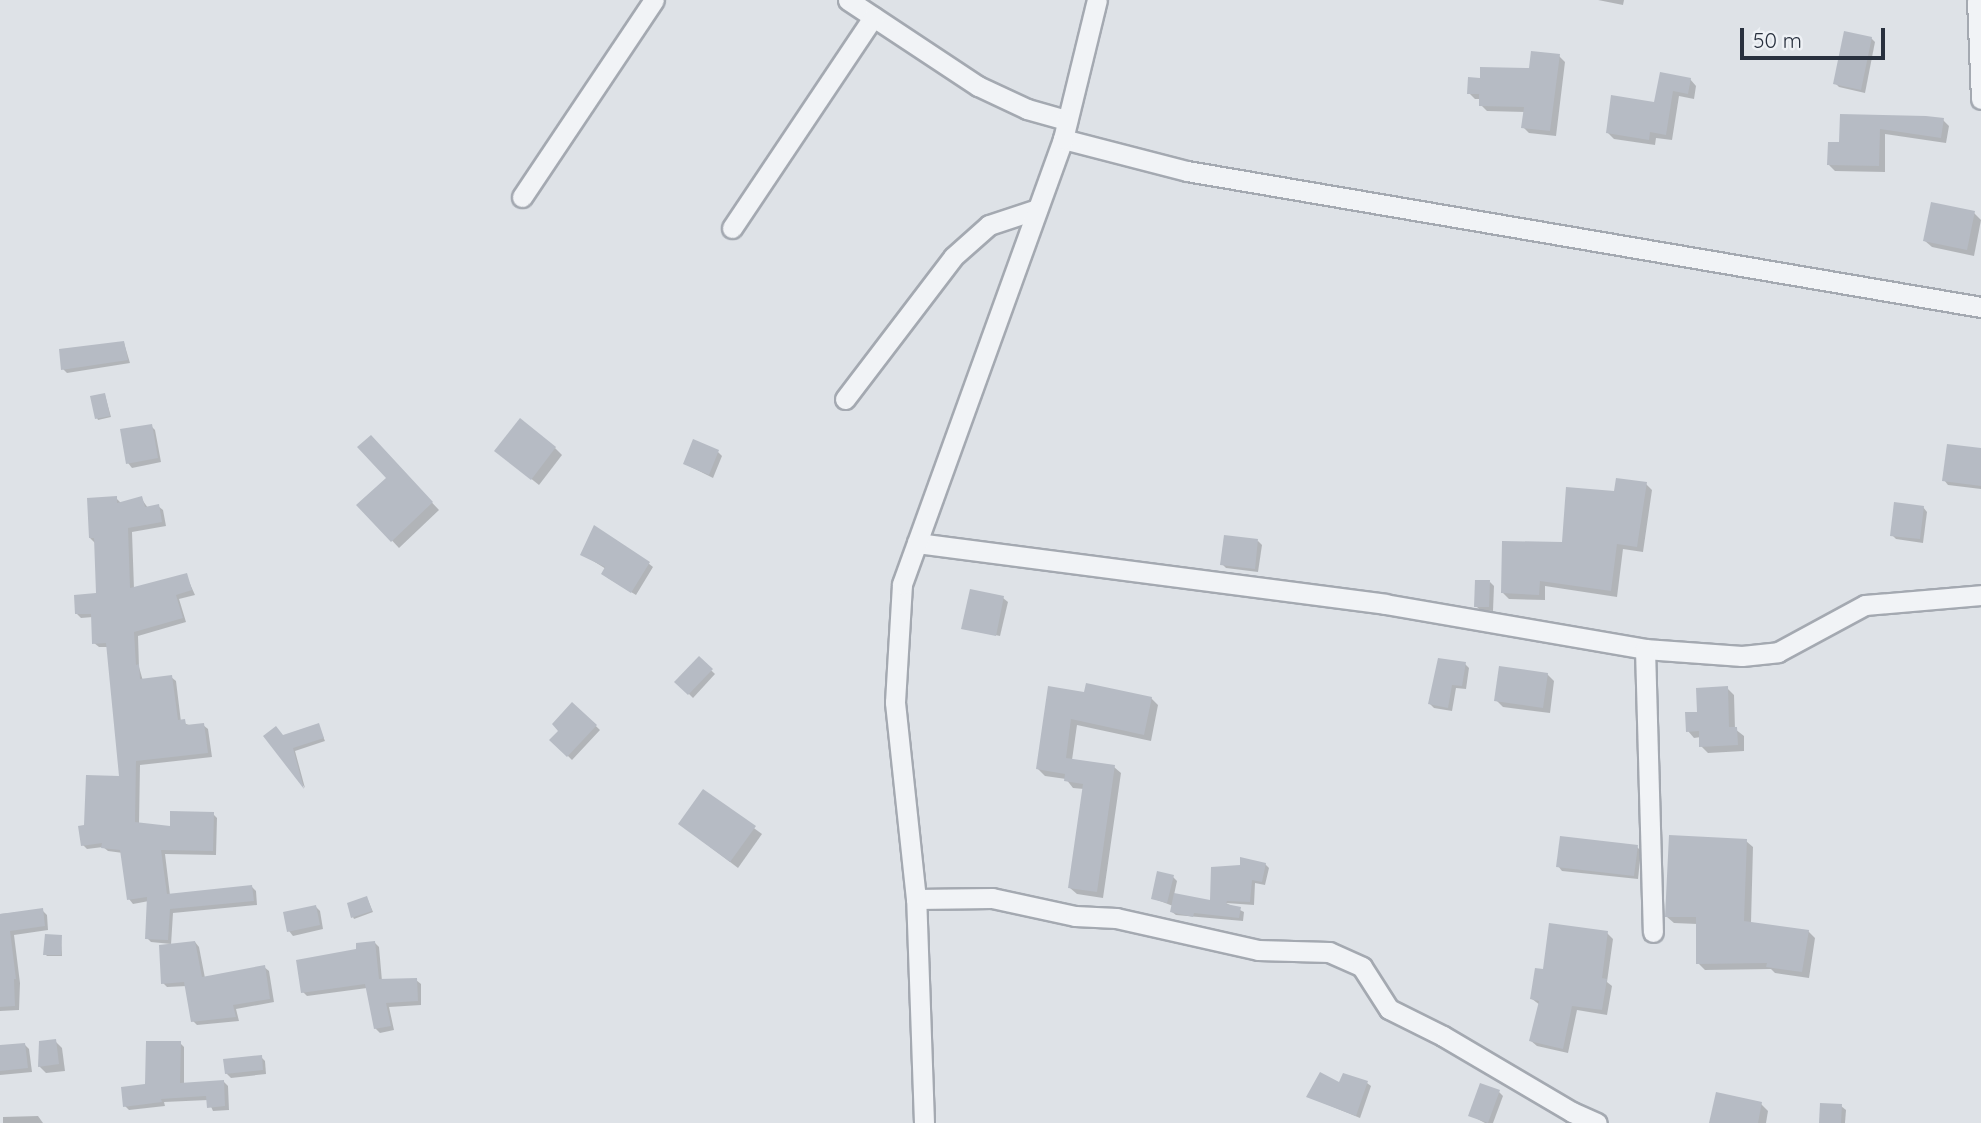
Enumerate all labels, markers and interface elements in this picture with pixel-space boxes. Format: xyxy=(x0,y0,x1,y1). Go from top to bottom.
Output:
scale bar xyxy=(1743,14,1888,58)
text: 50 m xyxy=(1753,27,1802,53)

